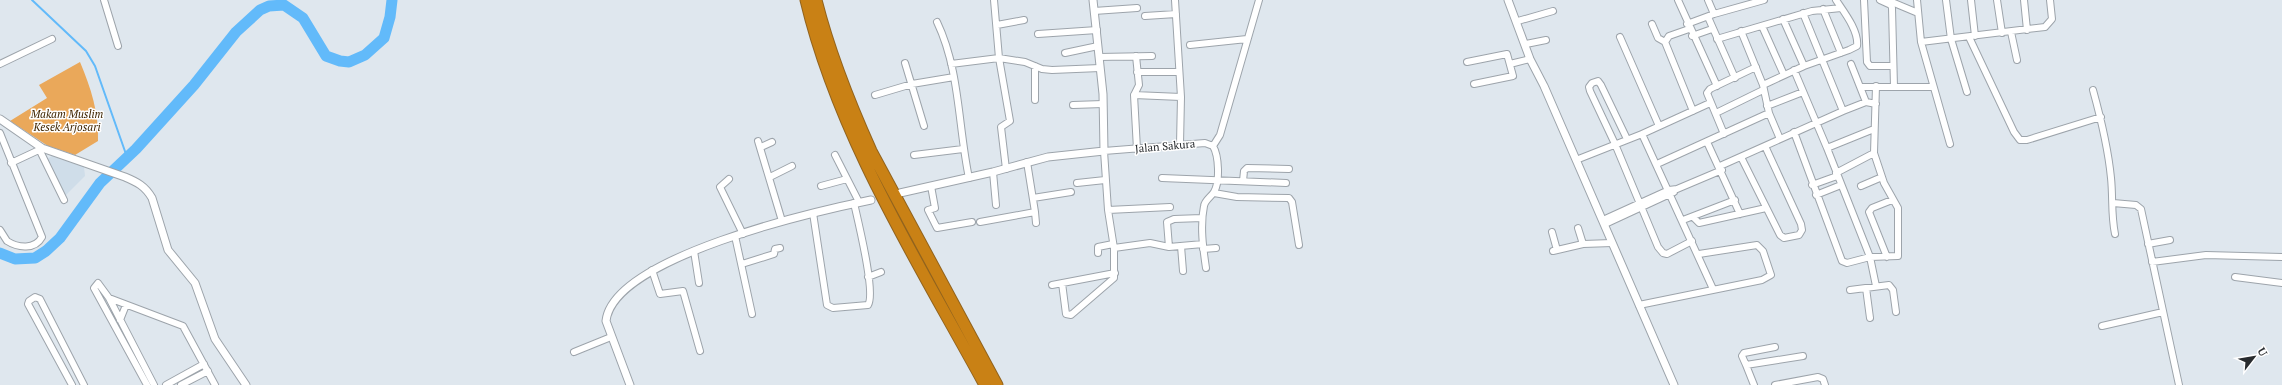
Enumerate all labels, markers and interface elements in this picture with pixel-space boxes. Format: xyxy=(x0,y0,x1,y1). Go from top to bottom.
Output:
park label: Makam Muslim Kesek Arjosari xyxy=(30,107,104,134)
street label: Jalan Sakura xyxy=(1134,136,1196,156)
north arrow xyxy=(2234,337,2274,377)
text: U xyxy=(2255,345,2271,359)

